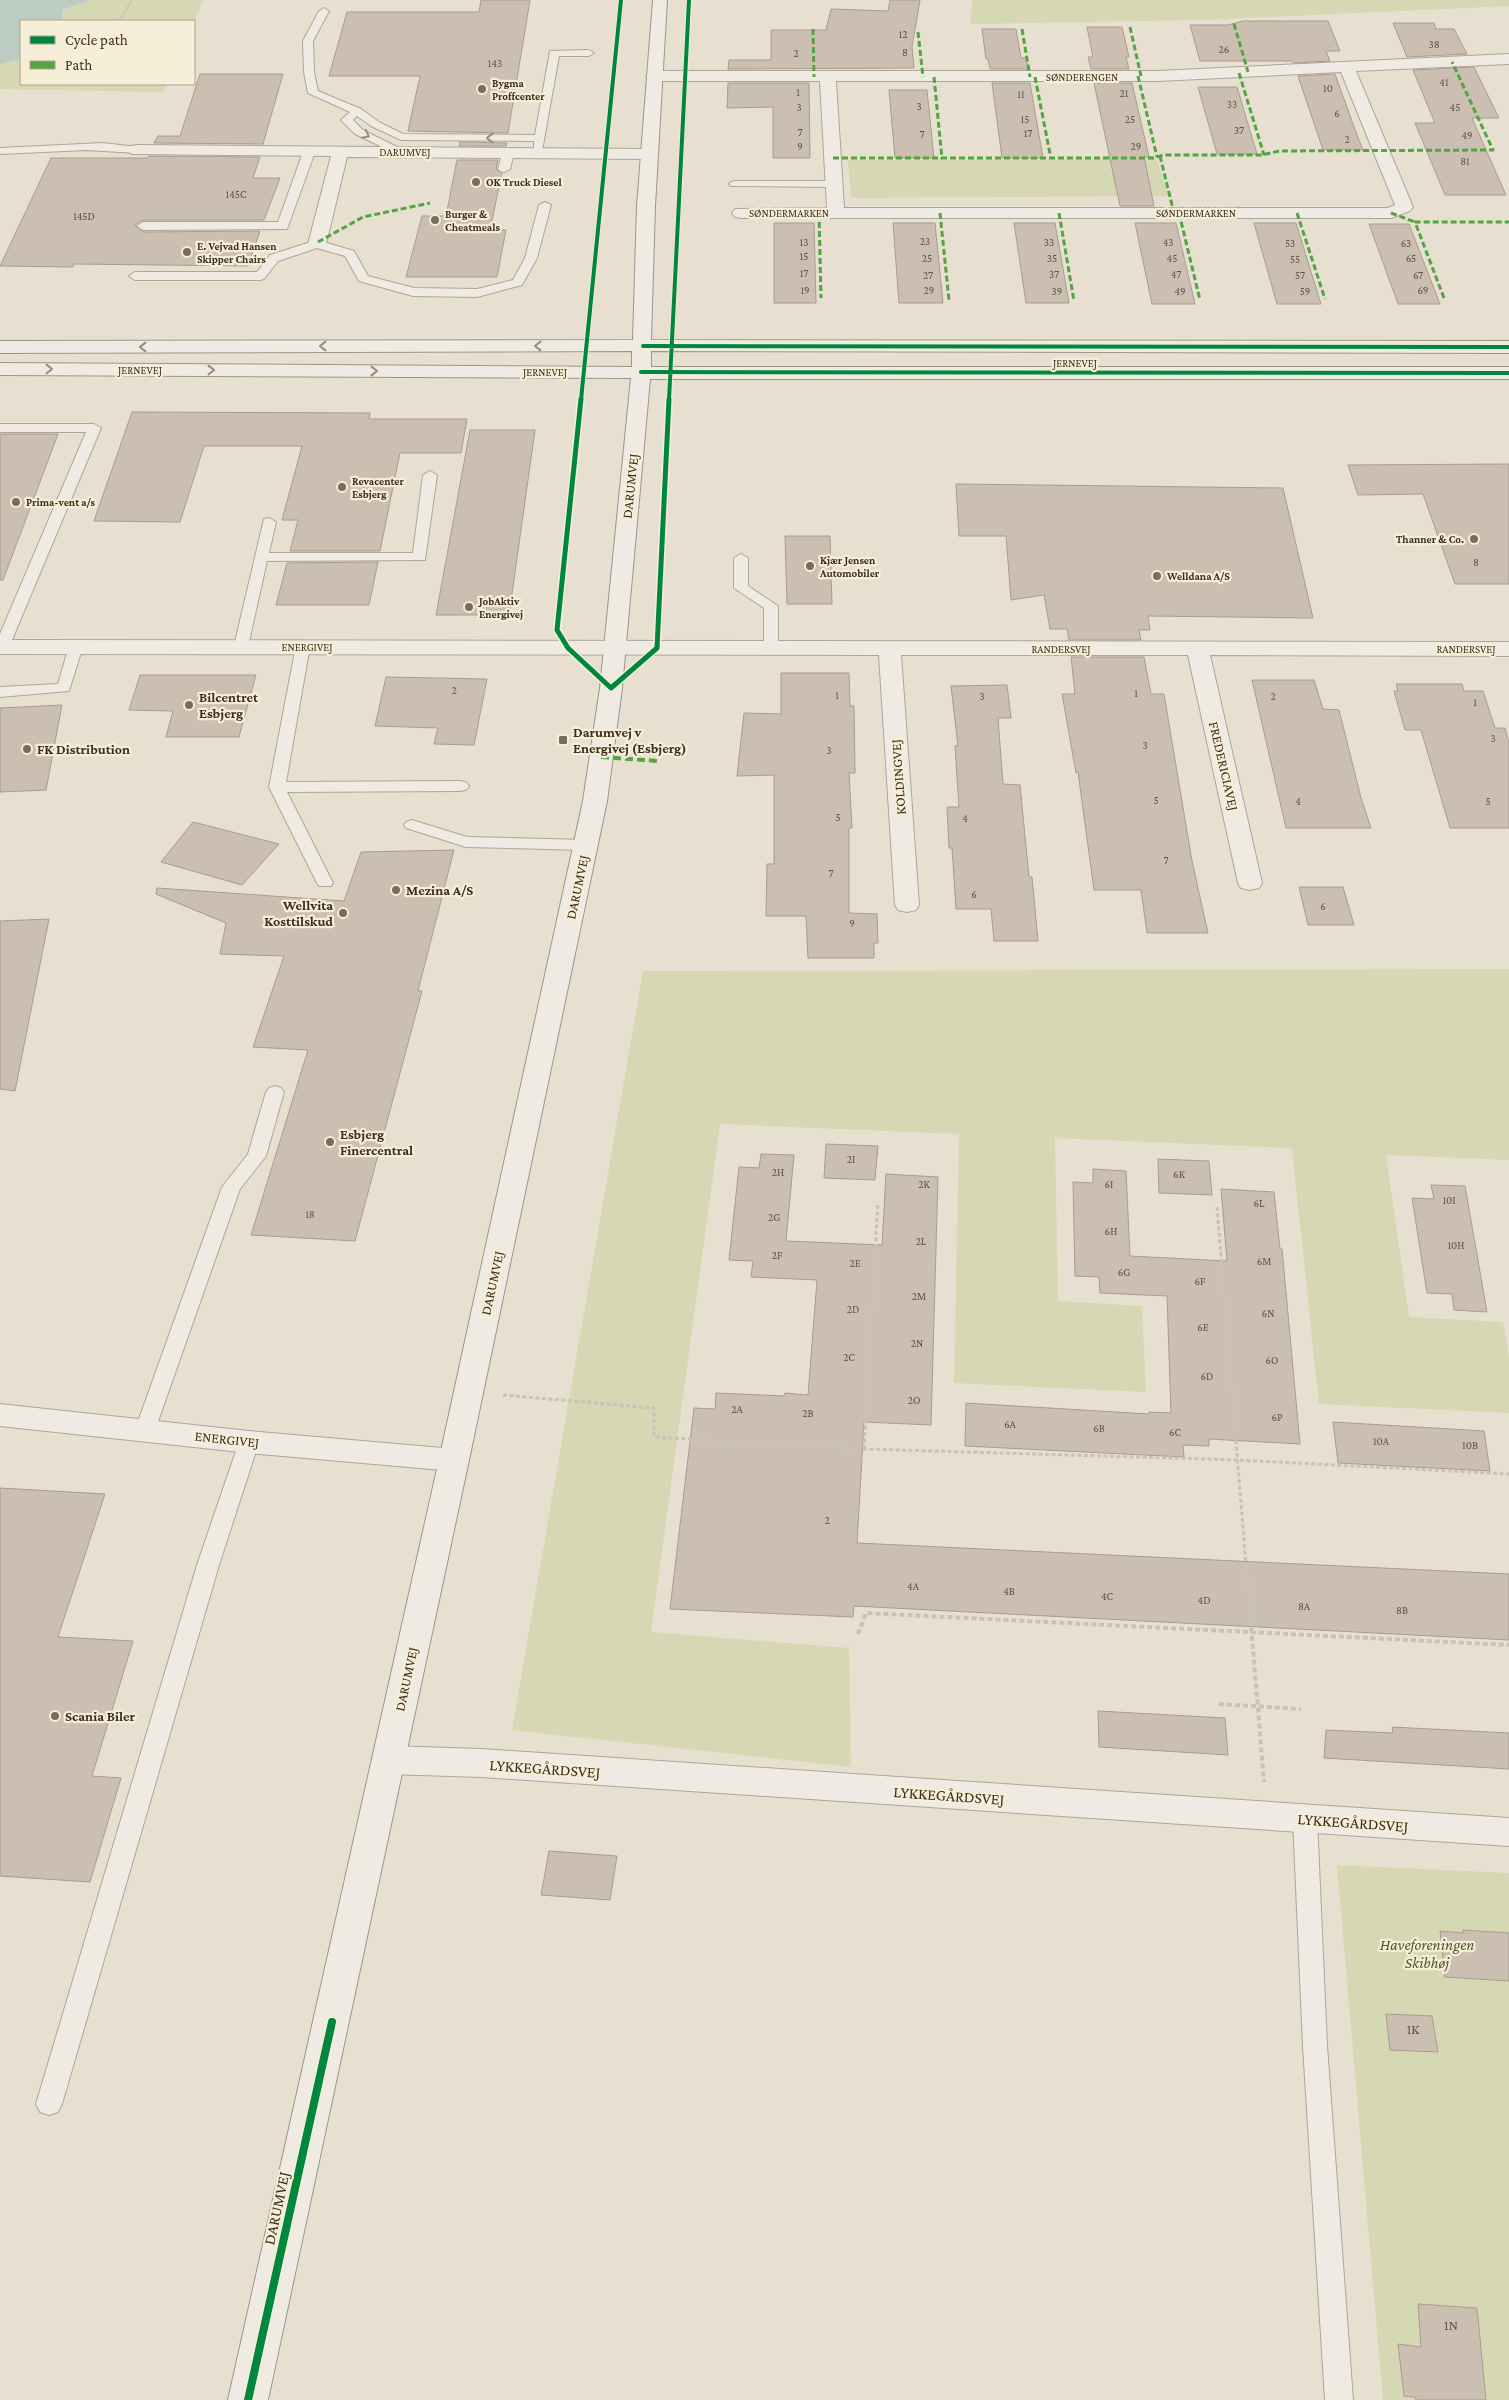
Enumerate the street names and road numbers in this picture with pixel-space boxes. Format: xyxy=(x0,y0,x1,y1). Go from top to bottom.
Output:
street label: SØNDERENGEN xyxy=(1046,71,1118,83)
street label: DARUMVEJ xyxy=(379,146,431,159)
street label: SØNDERMARKEN xyxy=(749,207,829,219)
street label: SØNDERMARKEN xyxy=(1156,207,1236,219)
street label: JERNEVEJ xyxy=(1052,357,1097,370)
street label: JERNEVEJ xyxy=(117,364,162,377)
street label: JERNEVEJ xyxy=(522,366,567,379)
street label: DARUMVEJ xyxy=(619,453,641,519)
street label: ENERGIVEJ xyxy=(281,641,333,654)
street label: RANDERSVEJ xyxy=(1031,643,1091,656)
street label: RANDERSVEJ xyxy=(1436,643,1496,656)
street label: FREDERICIAVEJ xyxy=(1206,720,1242,812)
street label: KOLDINGVEJ xyxy=(887,739,909,815)
street label: DARUMVEJ xyxy=(562,853,592,921)
street label: DARUMVEJ xyxy=(477,1249,507,1317)
street label: ENERGIVEJ xyxy=(194,1428,260,1450)
street label: DARUMVEJ xyxy=(391,1645,421,1713)
street label: LYKKEGÅRDSVEJ xyxy=(489,1756,601,1782)
street label: LYKKEGÅRDSVEJ xyxy=(893,1783,1005,1809)
street label: LYKKEGÅRDSVEJ xyxy=(1297,1810,1409,1836)
street label: DARUMVEJ xyxy=(260,2170,294,2247)

